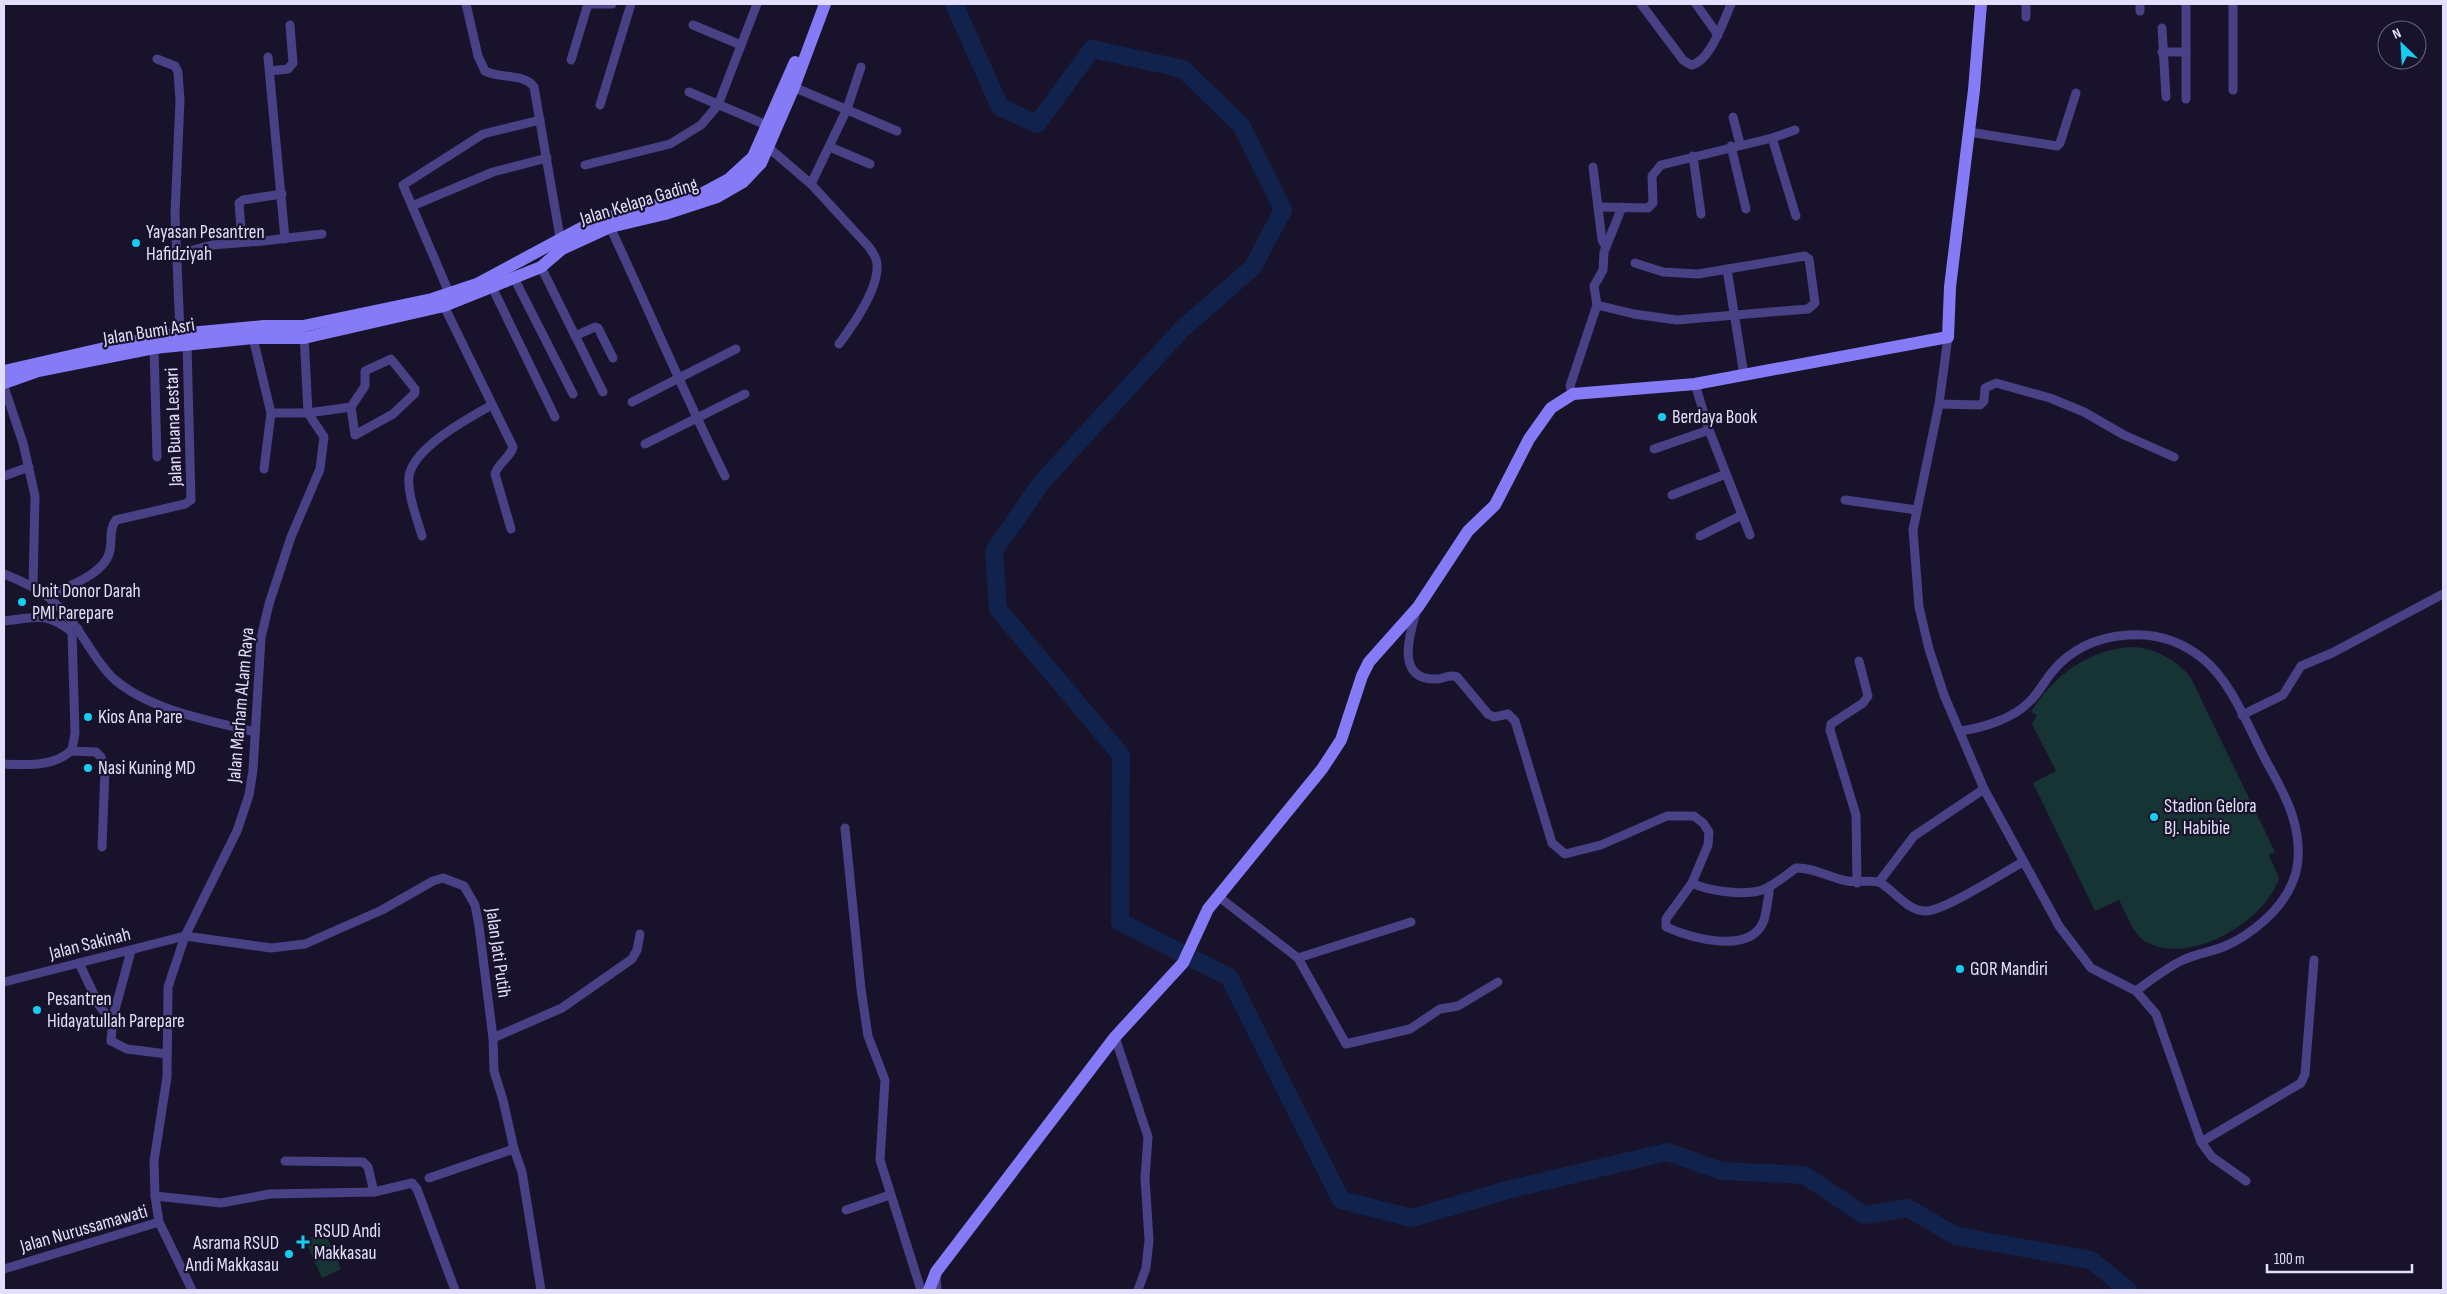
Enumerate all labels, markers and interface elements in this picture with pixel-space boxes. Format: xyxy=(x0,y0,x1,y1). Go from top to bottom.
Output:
north arrow xyxy=(2377,20,2427,70)
text: N xyxy=(2390,24,2404,43)
street label: Jalan Kelapa Gading xyxy=(576,173,701,231)
place label: Yayasan Pesantren Hafidziyah xyxy=(146,221,265,266)
marker: Yayasan Pesantren Hafidziyah xyxy=(130,237,142,249)
street label: Jalan Bumi Asri xyxy=(101,313,196,351)
street label: Jalan Buana Lestari xyxy=(160,367,188,488)
place label: Berdaya Book xyxy=(1672,406,1758,429)
marker: Berdaya Book xyxy=(1656,411,1668,423)
place label: Unit Donor Darah PMI Parepare xyxy=(32,580,141,625)
marker: Unit Donor Darah PMI Parepare xyxy=(16,596,28,608)
street label: Jalan Marham ALam Raya xyxy=(223,626,259,785)
place label: Kios Ana Pare xyxy=(98,706,183,729)
marker: Kios Ana Pare xyxy=(82,711,94,723)
place label: Nasi Kuning MD xyxy=(98,757,196,780)
marker: Nasi Kuning MD xyxy=(82,762,94,774)
place label: Stadion Gelora BJ. Habibie xyxy=(2164,795,2257,840)
marker: Stadion Gelora BJ. Habibie xyxy=(2148,811,2160,823)
street label: Jalan Jati Putih xyxy=(480,906,516,999)
street label: Jalan Sakinah xyxy=(46,923,133,965)
place label: GOR Mandiri xyxy=(1970,958,2048,981)
marker: GOR Mandiri xyxy=(1954,963,1966,975)
place label: Pesantren Hidayatullah Parepare xyxy=(47,988,185,1033)
marker: Pesantren Hidayatullah Parepare xyxy=(31,1004,43,1016)
street label: Jalan Nurussamawati xyxy=(17,1200,150,1258)
place label: RSUD Andi Makkasau xyxy=(314,1220,381,1265)
place label: Asrama RSUD Andi Makkasau xyxy=(184,1232,279,1277)
marker: RSUD Andi Makkasau xyxy=(296,1235,310,1249)
scale bar xyxy=(2267,1242,2412,1274)
marker: Asrama RSUD Andi Makkasau xyxy=(283,1248,295,1260)
text: 100 m xyxy=(2274,1250,2305,1269)

